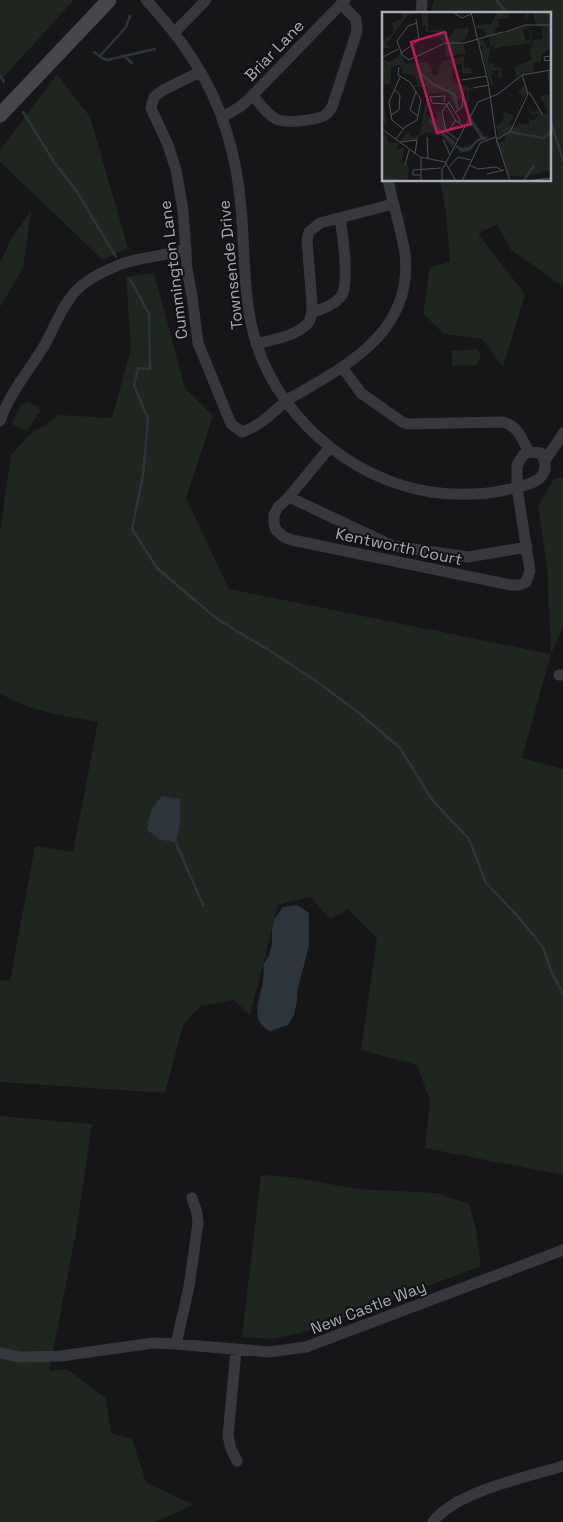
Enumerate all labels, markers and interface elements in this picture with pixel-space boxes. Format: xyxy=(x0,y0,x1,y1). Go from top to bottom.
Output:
inset map xyxy=(382,12,550,181)
street label: Briar Lane xyxy=(240,15,309,85)
street label: Cummington Lane xyxy=(155,199,192,341)
street label: Townsende Drive xyxy=(213,199,248,331)
street label: Kentworth Court xyxy=(334,523,464,570)
street label: New Castle Way xyxy=(308,1276,429,1339)

